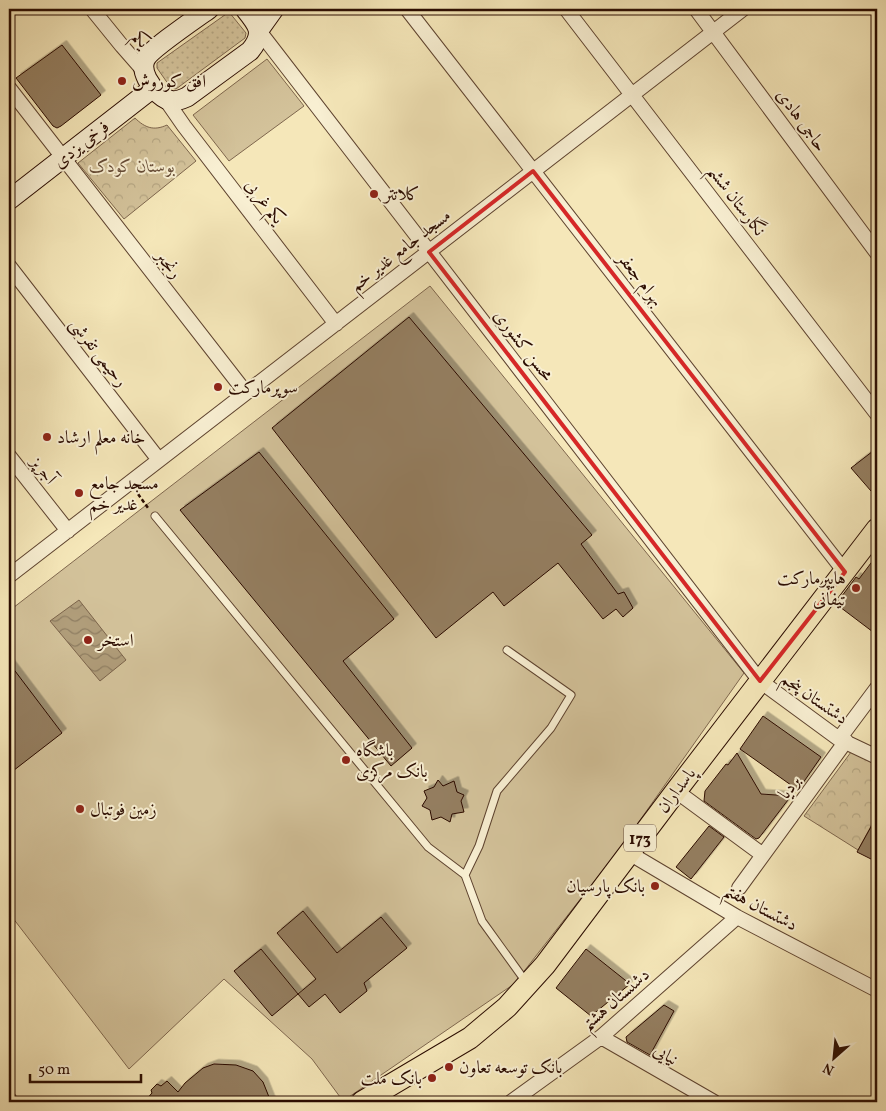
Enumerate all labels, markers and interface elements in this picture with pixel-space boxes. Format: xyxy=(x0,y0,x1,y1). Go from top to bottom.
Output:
street label: یکم xyxy=(123,26,156,57)
place label: افق کوروش xyxy=(132,70,206,95)
marker: افق کوروش xyxy=(116,75,128,87)
street label: حاجی هادی xyxy=(769,84,832,158)
street label: فرخی یزدی xyxy=(49,115,115,175)
park label: بوستان کودک xyxy=(89,155,176,180)
street label: نگارستان ششم xyxy=(698,159,772,244)
street label: یکم غربی xyxy=(236,174,290,233)
place label: کلاتتر xyxy=(382,183,420,208)
marker: کلاتتر xyxy=(368,188,380,200)
street label: مسجد جامع غدیر خم xyxy=(345,204,459,301)
street label: رنجبر xyxy=(147,244,187,285)
street label: بهرام جعفر xyxy=(608,246,669,314)
street label: محسن کشوری xyxy=(487,305,559,387)
street label: رحیمی تفرشی xyxy=(63,313,133,393)
place label: سوپرمارکت xyxy=(228,376,298,401)
marker: سوپرمارکت xyxy=(212,381,224,393)
place label: خانه معلم ارشاد xyxy=(57,426,145,455)
marker: خانه معلم ارشاد xyxy=(41,431,53,443)
street label: آجرپز xyxy=(23,450,63,492)
place label: مسجد جامع غدیر خم xyxy=(89,472,159,521)
marker: مسجد جامع غدیر خم xyxy=(73,487,85,499)
place label: هایپرمارکت تیفانی xyxy=(777,567,846,613)
marker: هایپرمارکت تیفانی xyxy=(850,582,862,594)
place label: استخر xyxy=(96,629,134,654)
marker: استخر xyxy=(82,634,94,646)
street label: دشتستان پنجم xyxy=(774,667,853,734)
place label: باشگاه بانک مرکزی xyxy=(356,738,428,785)
marker: باشگاه بانک مرکزی xyxy=(340,754,352,766)
street label: پاسداران xyxy=(652,762,704,819)
street label: بردیا xyxy=(773,771,807,805)
place label: زمین فوتبال xyxy=(90,798,157,823)
marker: زمین فوتبال xyxy=(74,803,86,815)
road number: 173 xyxy=(624,824,656,851)
place label: بانک پارسیان xyxy=(566,875,645,900)
street label: دشتستان هفتم xyxy=(717,878,802,942)
marker: بانک پارسیان xyxy=(649,880,661,892)
street label: دشتستان هشتم xyxy=(576,963,658,1040)
north arrow xyxy=(808,1034,858,1084)
street label: نیایی xyxy=(648,1038,682,1072)
scale bar xyxy=(30,1051,141,1083)
place label: بانک توسعه تعاون xyxy=(459,1056,562,1081)
text: N xyxy=(820,1057,838,1079)
text: 50 m xyxy=(38,1060,70,1081)
marker: بانک توسعه تعاون xyxy=(443,1061,455,1073)
place label: بانک ملت xyxy=(361,1067,422,1092)
marker: بانک ملت xyxy=(426,1072,438,1084)

